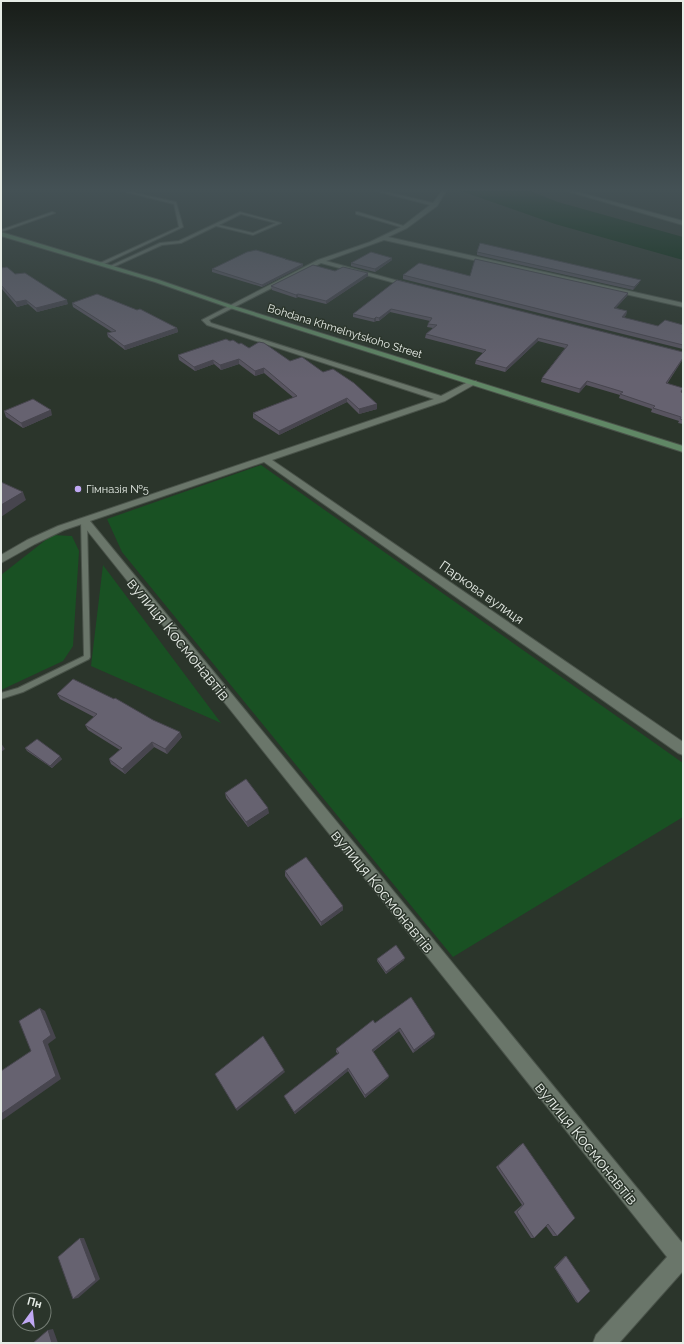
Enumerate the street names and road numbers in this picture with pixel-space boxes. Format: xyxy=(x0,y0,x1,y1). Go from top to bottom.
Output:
street label: Bohdana Khmelnytskoho Street xyxy=(266,302,424,361)
street label: Паркова вулиця xyxy=(437,558,527,627)
street label: вулиця Космонавтів xyxy=(123,574,234,705)
street label: вулиця Космонавтів xyxy=(327,826,438,957)
street label: вулиця Космонавтів xyxy=(531,1078,642,1209)

